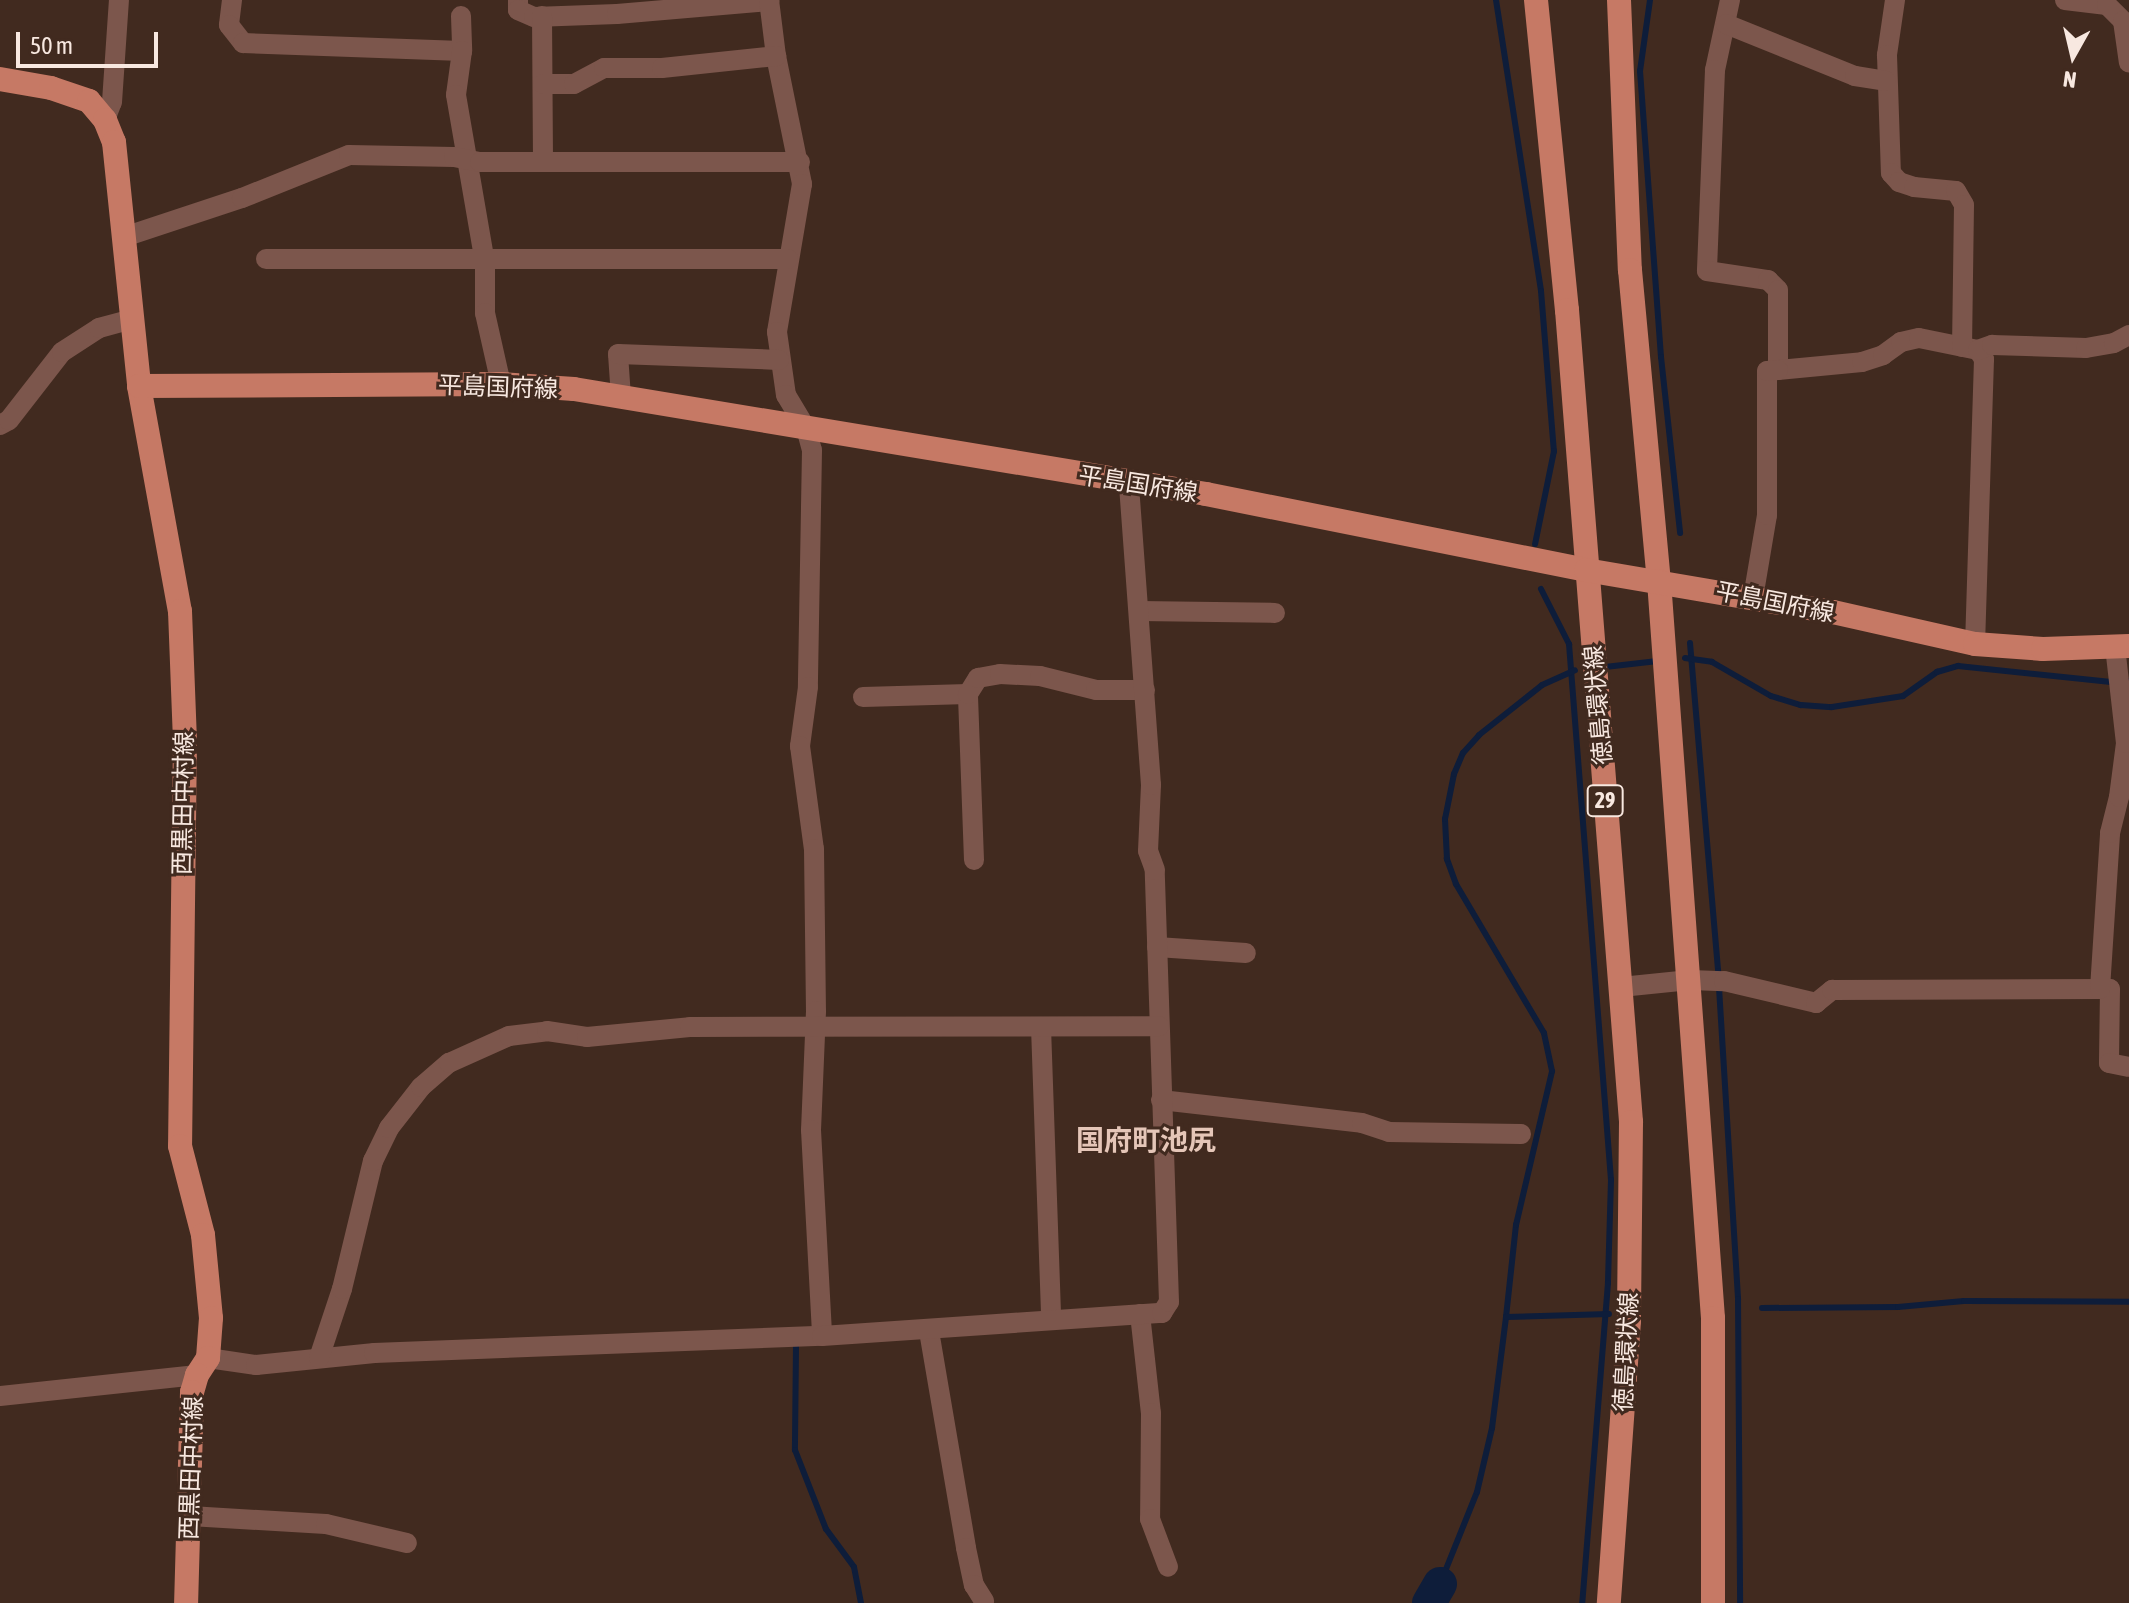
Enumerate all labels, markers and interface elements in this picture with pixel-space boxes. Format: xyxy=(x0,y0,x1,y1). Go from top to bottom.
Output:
scale bar xyxy=(20,16,162,66)
north arrow xyxy=(2033,16,2113,96)
text: 50 m xyxy=(30,32,73,59)
text: N xyxy=(2061,66,2078,94)
street label: 平島国府線 xyxy=(438,371,558,403)
street label: 平島国府線 xyxy=(1076,460,1200,508)
street label: 平島国府線 xyxy=(1713,576,1837,628)
street label: 徳島環状線 xyxy=(1578,644,1618,766)
street label: 西黒田中村線 xyxy=(167,731,199,875)
road number: 29 xyxy=(1585,783,1625,819)
district label: 国府町池尻 xyxy=(1076,1123,1216,1157)
street label: 徳島環状線 xyxy=(1608,1291,1644,1413)
street label: 西黒田中村線 xyxy=(174,1396,208,1540)

